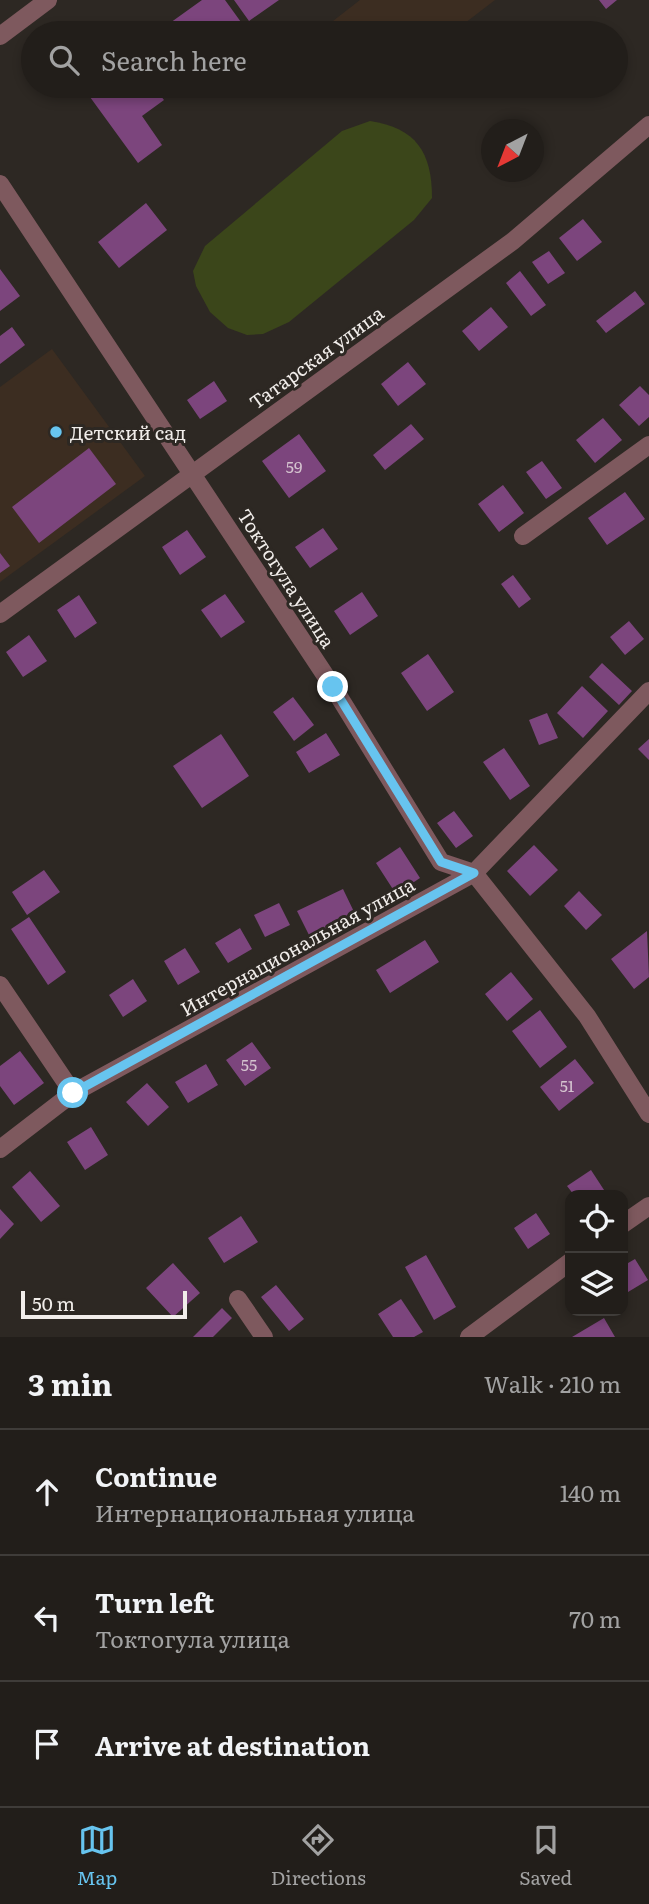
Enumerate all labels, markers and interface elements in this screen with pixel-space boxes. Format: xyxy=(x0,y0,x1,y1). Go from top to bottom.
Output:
search box xyxy=(21,21,628,98)
text: Search here xyxy=(101,40,247,79)
icon: search xyxy=(45,41,83,79)
north arrow xyxy=(481,119,544,182)
street label: Татарская улица xyxy=(243,298,390,415)
place label: Детский сад xyxy=(70,418,186,446)
marker: Детский сад xyxy=(48,424,64,440)
house number: 59 xyxy=(286,454,302,478)
street label: Токтогула улица xyxy=(231,503,343,654)
route end xyxy=(317,671,348,702)
street label: Интернациональная улица xyxy=(175,869,420,1022)
house number: 55 xyxy=(241,1052,257,1076)
house number: 51 xyxy=(560,1073,575,1097)
route start xyxy=(57,1077,88,1108)
map controls xyxy=(565,1190,628,1316)
button: locate xyxy=(565,1190,628,1253)
button: layers xyxy=(565,1253,628,1316)
scale bar xyxy=(21,1288,187,1320)
text: 50 m xyxy=(32,1289,75,1317)
text: 3 min xyxy=(28,1361,112,1405)
text: Walk · 210 m xyxy=(484,1366,621,1400)
text: Continue xyxy=(95,1456,217,1495)
icon: ahead xyxy=(28,1473,66,1511)
text: 140 m xyxy=(560,1475,621,1509)
text: Интернациональная улица xyxy=(95,1495,415,1529)
text: Turn left xyxy=(95,1582,214,1621)
icon: left xyxy=(28,1599,66,1637)
text: 70 m xyxy=(569,1601,621,1635)
text: Токтогула улица xyxy=(95,1621,290,1655)
icon: arrive xyxy=(28,1725,66,1763)
text: Arrive at destination xyxy=(95,1725,370,1764)
tab: Map xyxy=(77,1821,117,1891)
tab: Directions xyxy=(271,1821,366,1891)
tab: Saved xyxy=(519,1821,572,1891)

